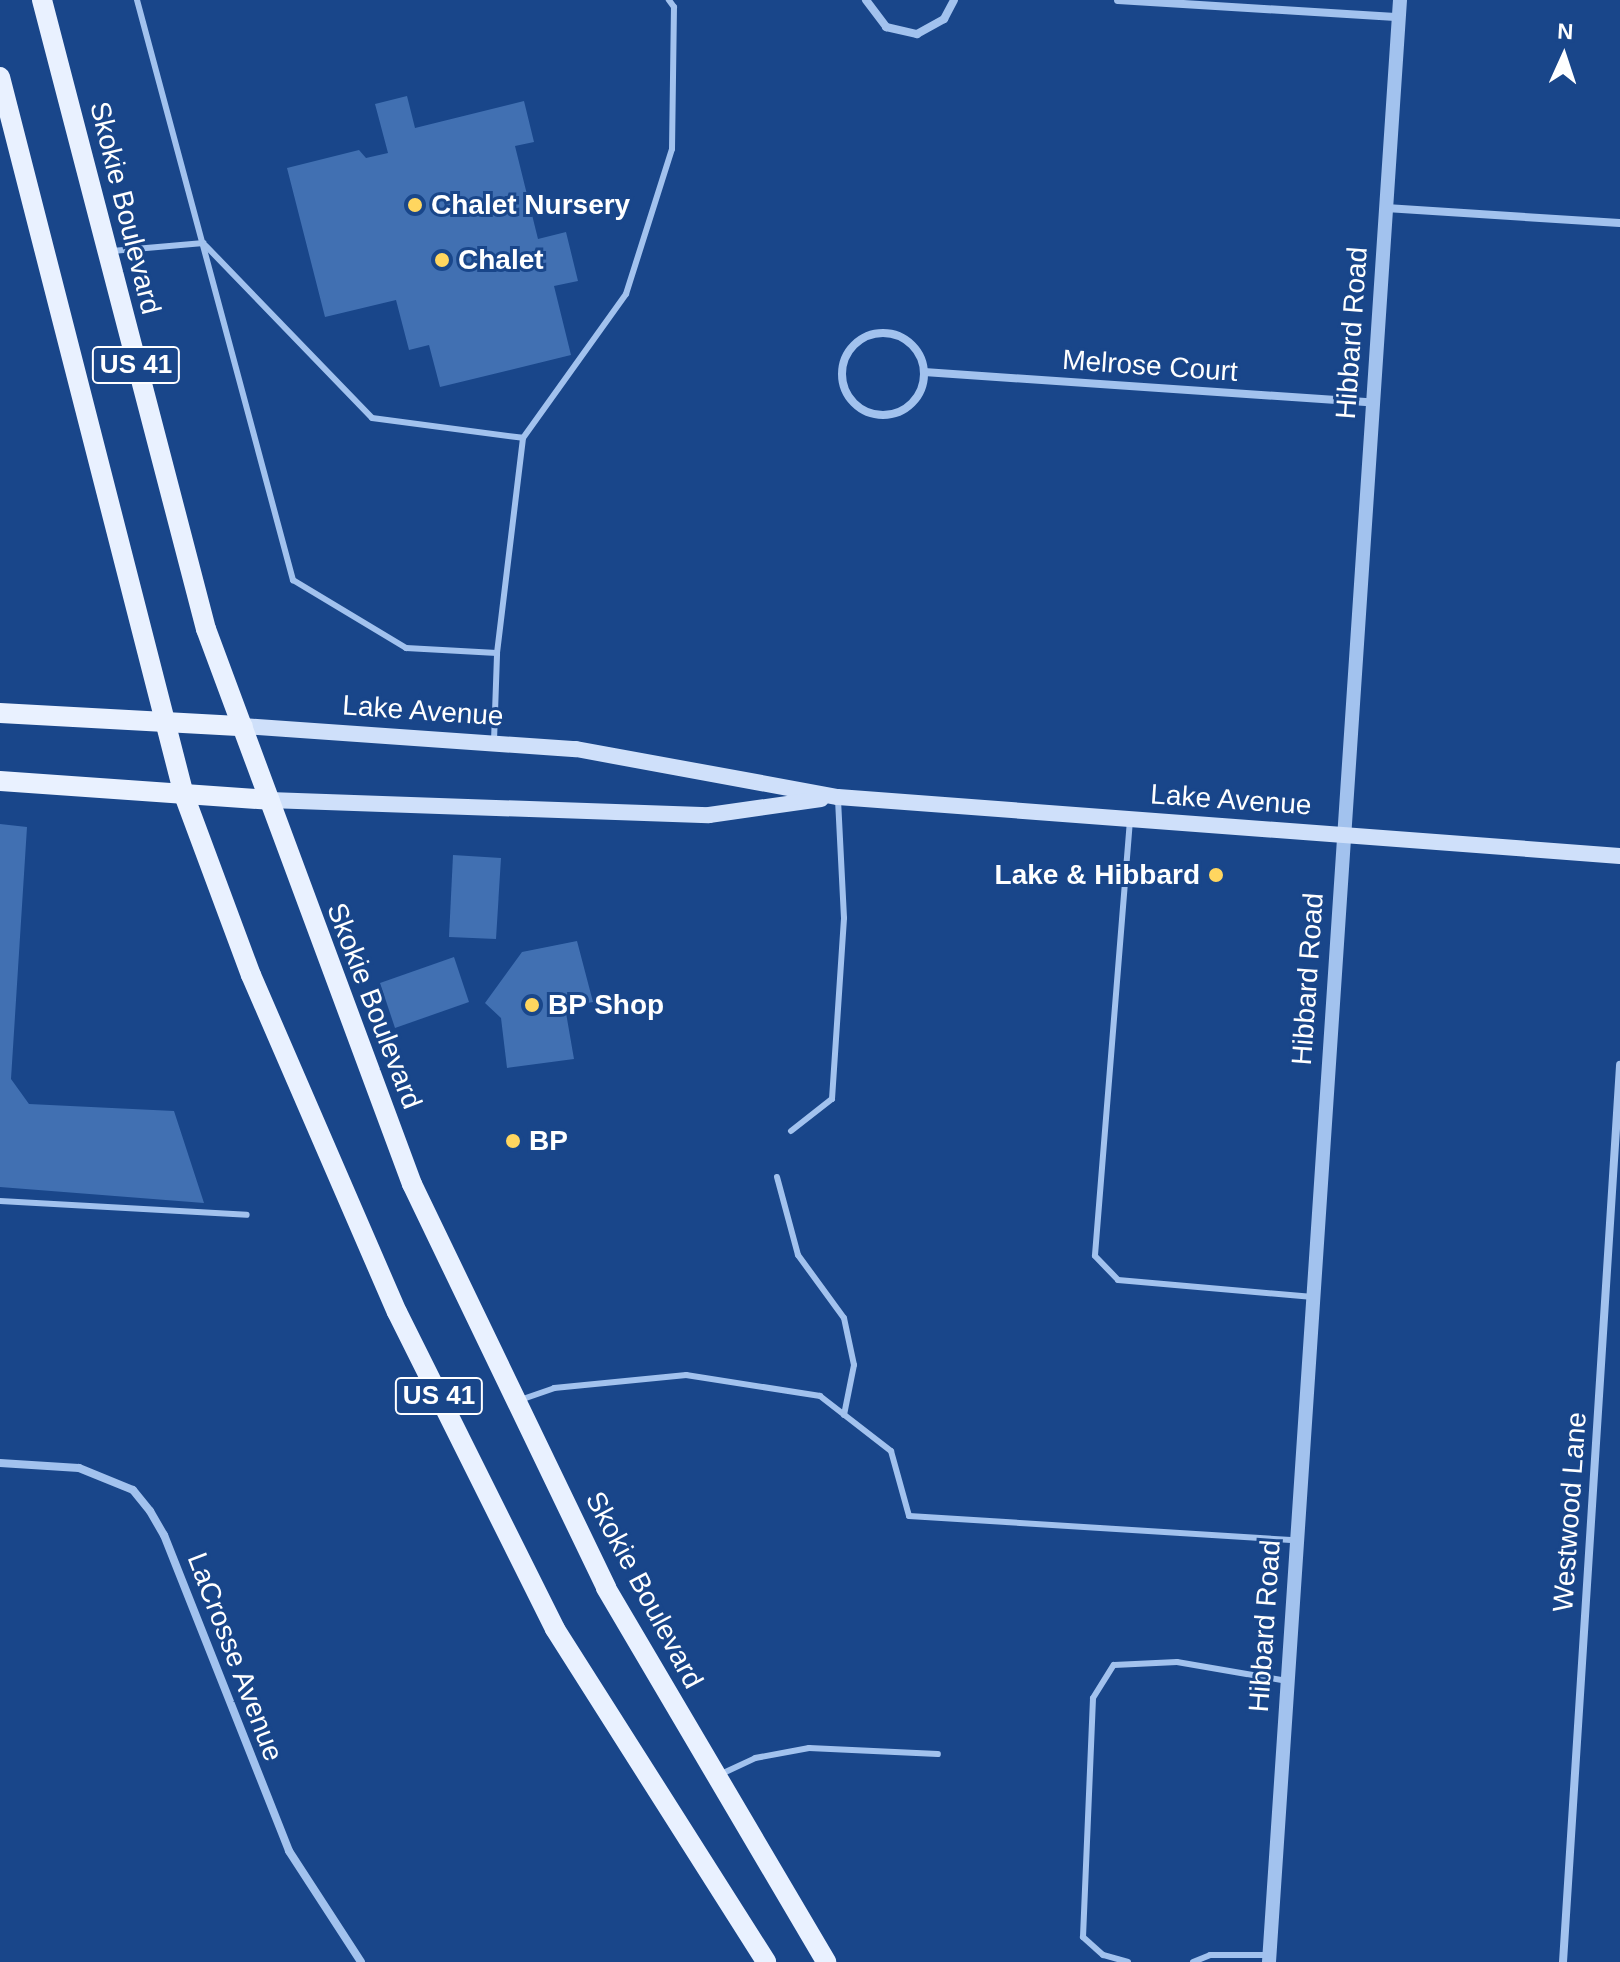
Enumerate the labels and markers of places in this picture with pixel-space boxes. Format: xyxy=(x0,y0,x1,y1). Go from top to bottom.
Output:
place label: Chalet Nursery xyxy=(431,188,630,222)
marker: Chalet Nursery xyxy=(406,196,424,214)
place label: Chalet xyxy=(458,243,544,277)
marker: Chalet xyxy=(433,251,451,269)
place label: Lake & Hibbard xyxy=(995,858,1200,892)
marker: Lake & Hibbard xyxy=(1207,866,1225,884)
place label: BP Shop xyxy=(548,988,665,1022)
marker: BP Shop xyxy=(523,996,541,1014)
place label: BP xyxy=(529,1124,568,1158)
marker: BP xyxy=(504,1132,522,1150)

